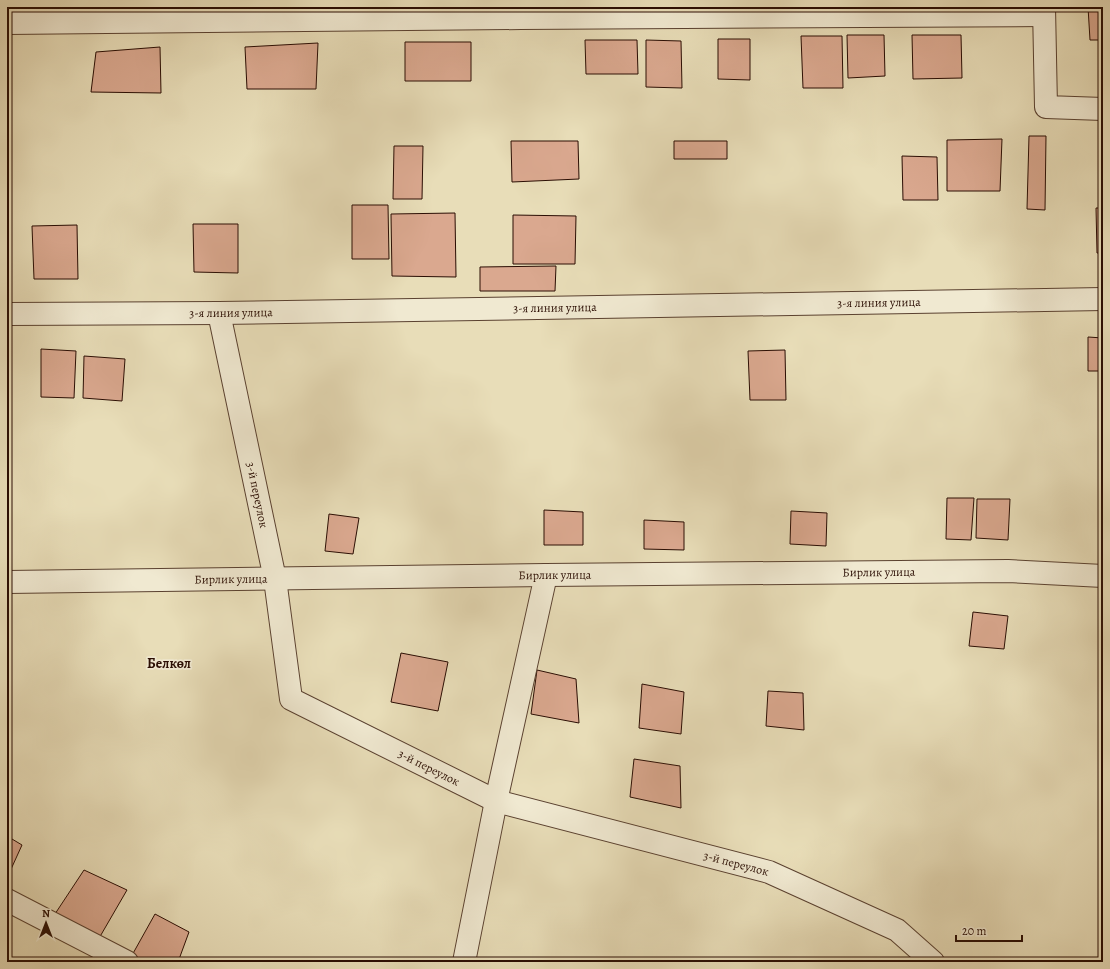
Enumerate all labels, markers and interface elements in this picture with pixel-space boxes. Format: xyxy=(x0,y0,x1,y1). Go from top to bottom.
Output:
street label: 3-я линия улица xyxy=(837,294,921,311)
street label: 3-я линия улица xyxy=(513,299,597,316)
street label: 3-я линия улица xyxy=(189,304,273,321)
street label: 3-й переулок xyxy=(243,461,272,529)
street label: Бирлик улица xyxy=(842,564,916,580)
street label: Бирлик улица xyxy=(518,567,592,583)
street label: Бирлик улица xyxy=(194,571,268,588)
district label: Белкөл xyxy=(147,654,191,673)
street label: 3-й переулок xyxy=(395,746,462,790)
street label: 3-й переулок xyxy=(702,847,770,880)
north arrow xyxy=(26,903,66,943)
text: N xyxy=(42,906,50,921)
scale bar xyxy=(956,917,1022,943)
text: 20 m xyxy=(962,923,986,939)

